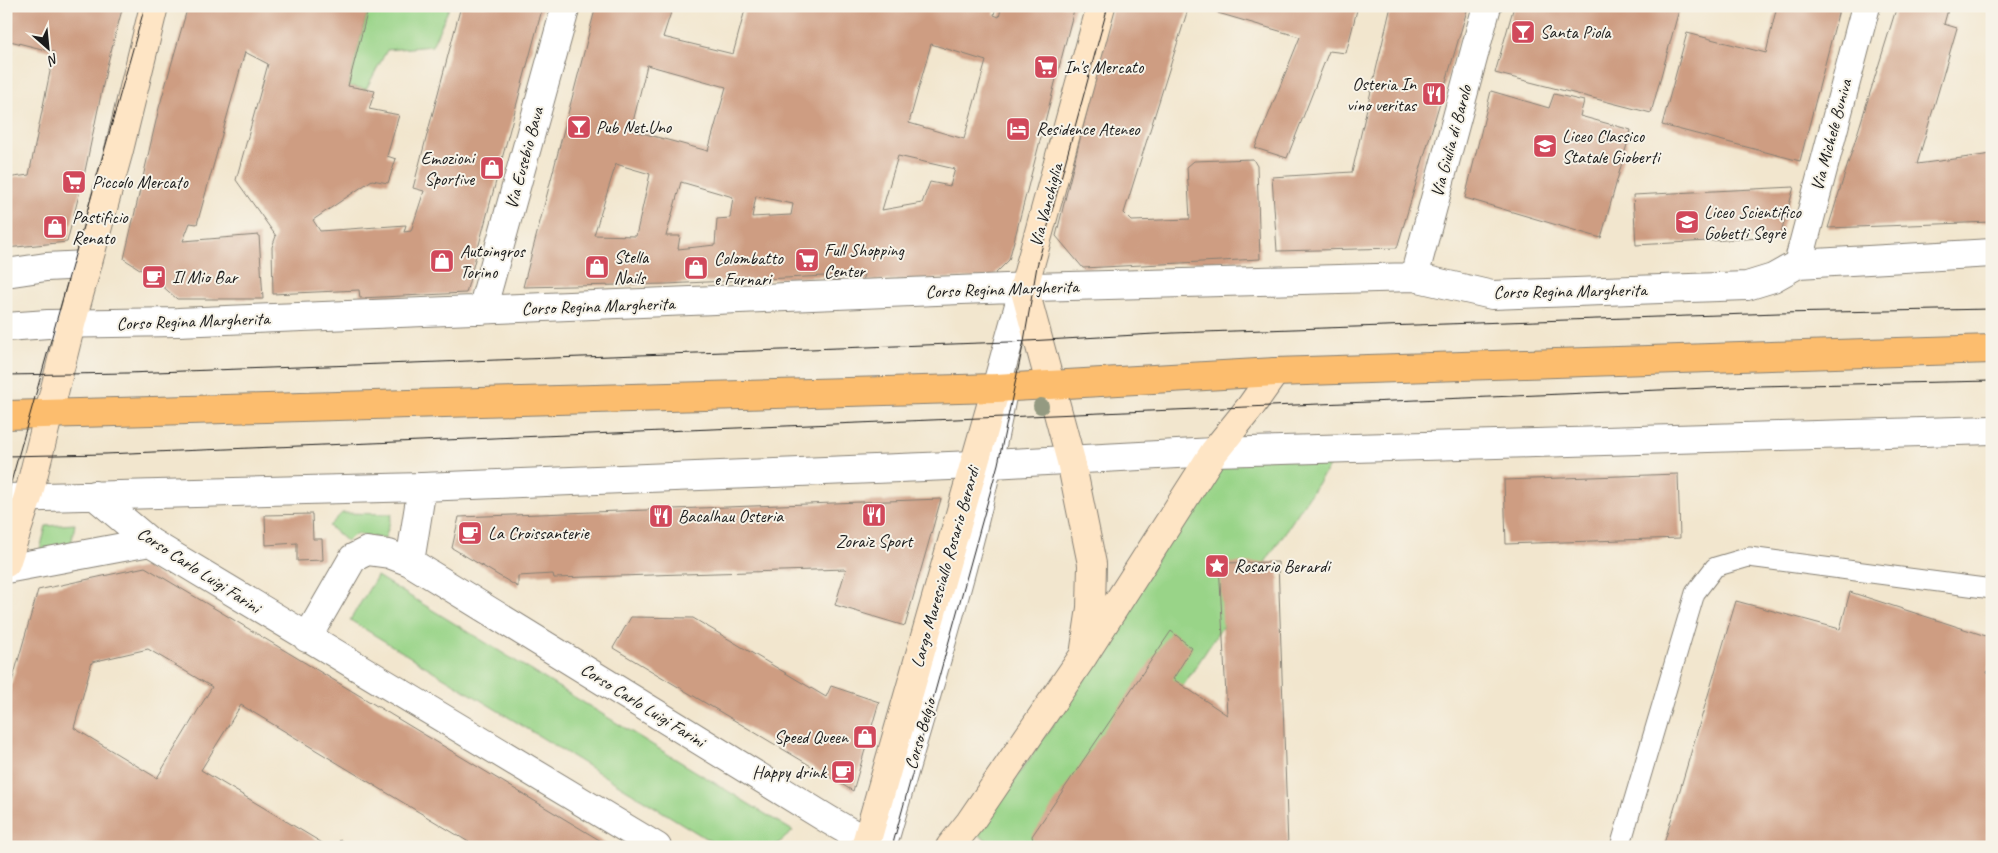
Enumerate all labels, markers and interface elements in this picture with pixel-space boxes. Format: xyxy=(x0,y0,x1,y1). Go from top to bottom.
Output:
bar icon: Santa Piola xyxy=(1510,19,1536,45)
place label: Santa Piola xyxy=(1540,21,1612,43)
north arrow xyxy=(22,22,72,72)
text: N xyxy=(44,50,61,70)
supermarket icon: In's Mercato xyxy=(1033,54,1059,80)
place label: In's Mercato xyxy=(1064,56,1145,78)
place label: Osteria In vino veritas xyxy=(1347,73,1418,116)
street label: Via Michele Buniva xyxy=(1806,75,1857,193)
restaurant icon: Osteria In vino veritas xyxy=(1421,81,1447,107)
street label: Via Giulia di Barolo xyxy=(1426,81,1477,199)
street label: Via Eusebio Bava xyxy=(500,103,549,211)
bar icon: Pub Net.Uno xyxy=(566,114,592,140)
place label: Pub Net.Uno xyxy=(596,116,673,138)
hotel icon: Residence Ateneo xyxy=(1005,116,1031,142)
place label: Residence Ateneo xyxy=(1036,118,1141,140)
place label: Liceo Classico Statale Gioberti xyxy=(1562,125,1662,168)
school or university icon: Liceo Classico Statale Gioberti xyxy=(1532,133,1558,159)
place label: Emozioni Sportive xyxy=(421,147,477,190)
shop icon: Emozioni Sportive xyxy=(479,155,505,181)
street label: Via Vanchiglia xyxy=(1024,159,1068,249)
supermarket icon: Piccolo Mercato xyxy=(61,169,87,195)
place label: Piccolo Mercato xyxy=(92,171,189,193)
place label: Liceo Scientifico Gobetti Segrè xyxy=(1704,201,1802,244)
place label: Pastificio Renato xyxy=(72,206,129,249)
school or university icon: Liceo Scientifico Gobetti Segrè xyxy=(1674,209,1700,235)
shop icon: Pastificio Renato xyxy=(42,214,68,240)
place label: Full Shopping Center xyxy=(824,239,906,282)
place label: Autoingros Torino xyxy=(460,240,527,283)
place label: Stella Nails xyxy=(614,246,650,289)
place label: Colombatto e Furnari xyxy=(714,247,784,290)
supermarket icon: Full Shopping Center xyxy=(794,247,820,273)
shop icon: Autoingros Torino xyxy=(429,248,455,274)
shop icon: Stella Nails xyxy=(584,254,610,280)
shop icon: Colombatto e Furnari xyxy=(683,255,709,281)
cafe icon: Il Mio Bar xyxy=(141,264,167,290)
place label: Il Mio Bar xyxy=(172,266,240,288)
street label: Corso Regina Margherita xyxy=(925,275,1080,303)
street label: Corso Regina Margherita xyxy=(1493,279,1648,303)
street label: Corso Regina Margherita xyxy=(521,292,676,320)
street label: Corso Regina Margherita xyxy=(116,307,271,335)
street label: Largo Maresciallo Rosario Berardi xyxy=(906,461,985,670)
restaurant icon: Zoraiz Sport xyxy=(861,502,887,528)
restaurant icon: Bacalhau Osteria xyxy=(648,503,674,529)
place label: Bacalhau Osteria xyxy=(678,505,784,527)
cafe icon: La Croissanterie xyxy=(457,520,483,546)
street label: Corso Carlo Luigi Farini xyxy=(133,522,267,619)
place label: La Croissanterie xyxy=(488,522,590,544)
place label: Zoraiz Sport xyxy=(836,530,914,552)
place icon: Rosario Berardi xyxy=(1204,553,1230,579)
place label: Rosario Berardi xyxy=(1234,555,1332,577)
street label: Corso Carlo Luigi Farini xyxy=(577,658,711,753)
street label: Corso Belgio xyxy=(899,695,941,772)
shop icon: Speed Queen xyxy=(852,724,878,750)
place label: Speed Queen xyxy=(774,726,849,748)
cafe icon: Happy drink xyxy=(830,759,856,785)
place label: Happy drink xyxy=(752,761,827,783)

